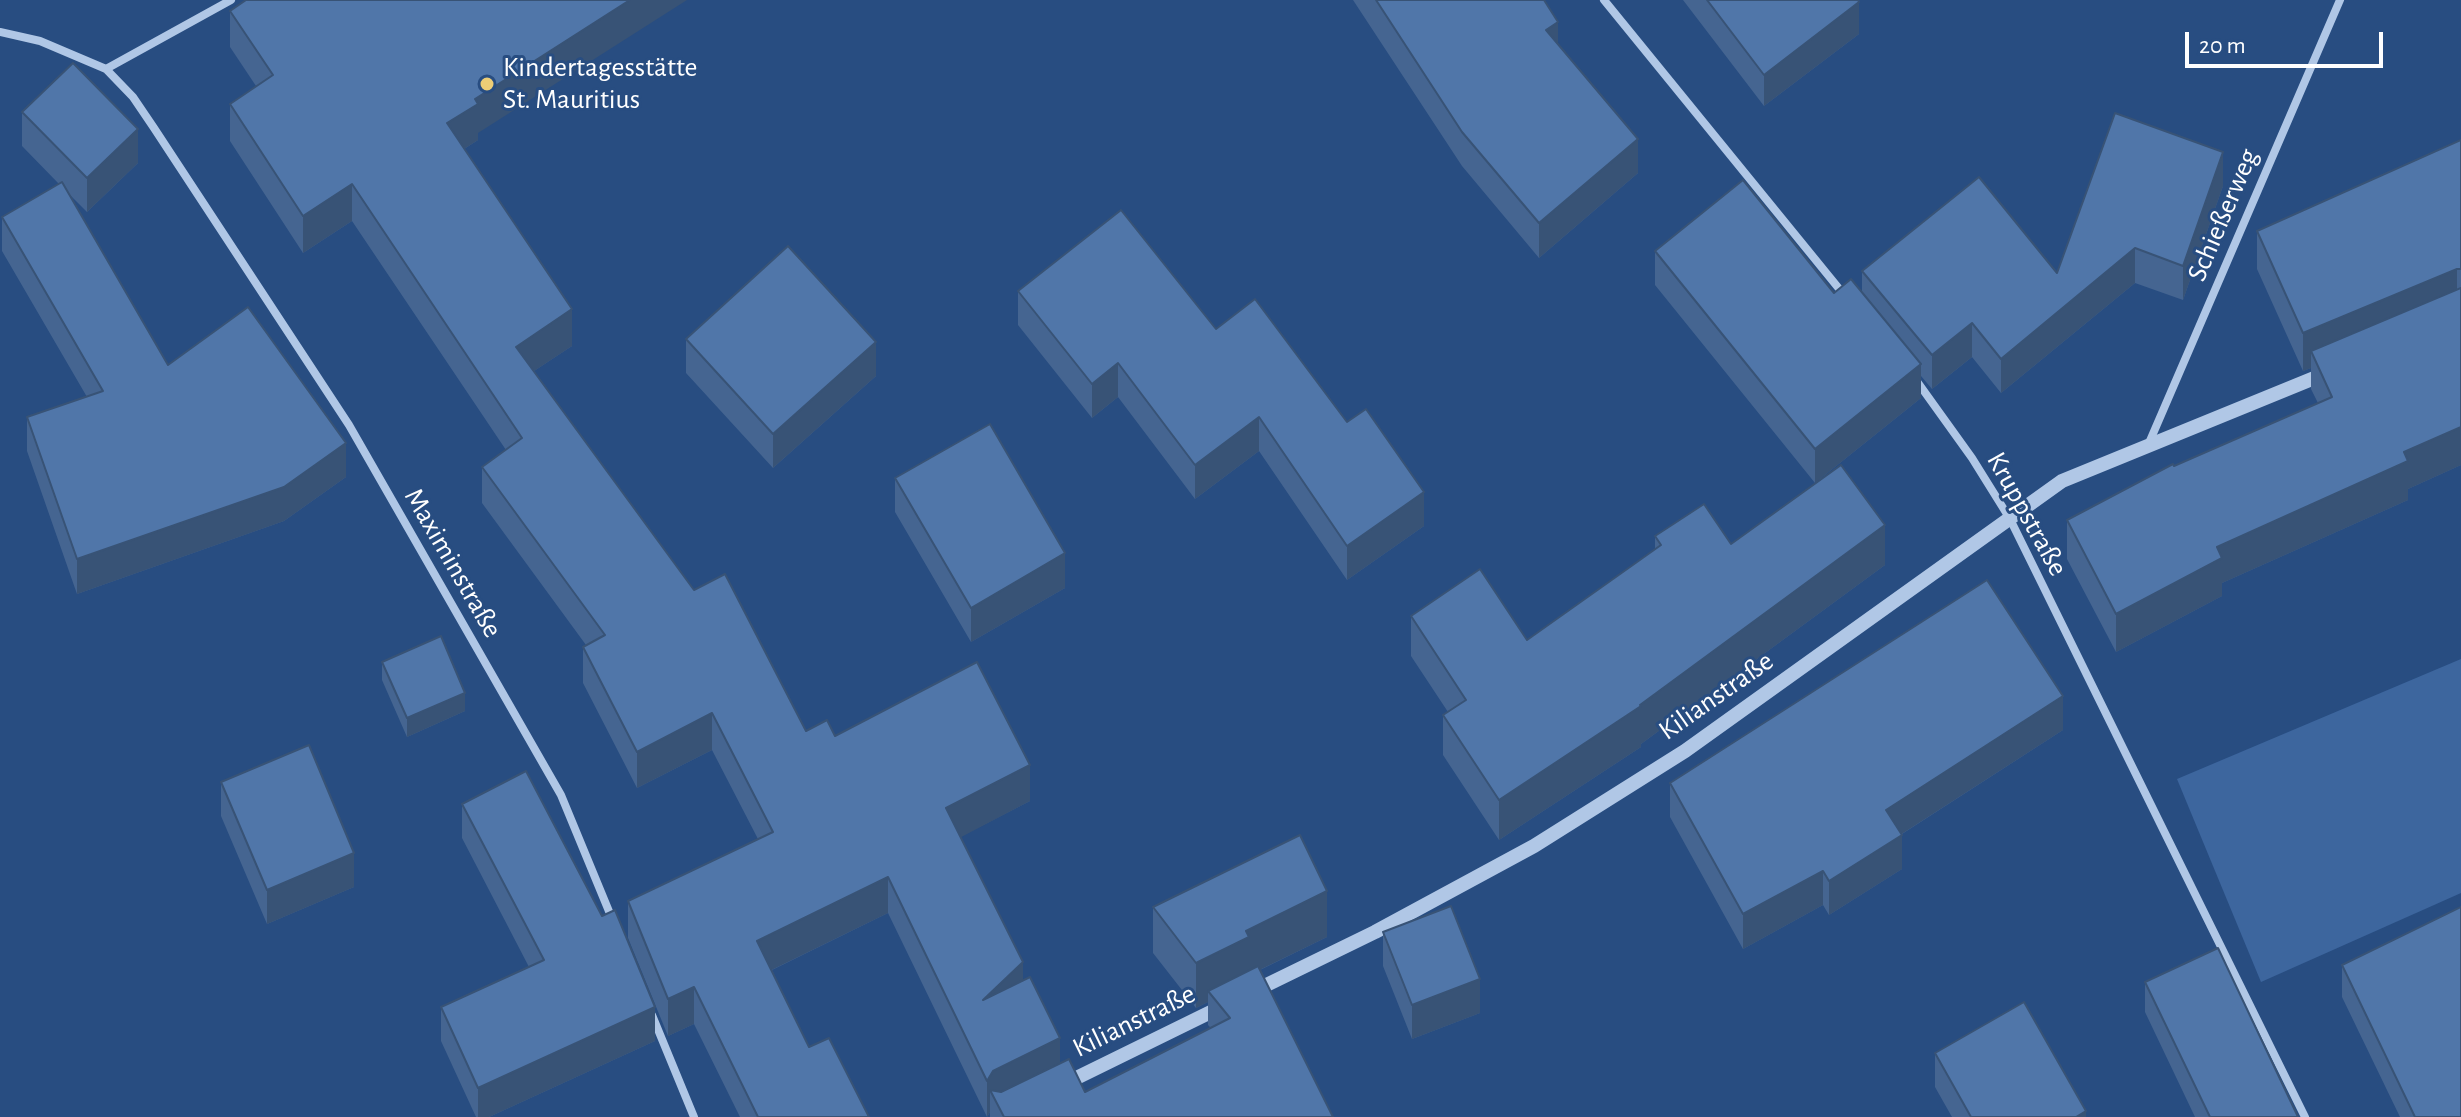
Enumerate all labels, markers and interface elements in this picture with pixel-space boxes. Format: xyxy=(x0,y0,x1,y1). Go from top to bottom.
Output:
scale bar xyxy=(2189,16,2387,66)
text: 20 m xyxy=(2199,34,2246,58)
place label: Kindertagesstätte St. Mauritius xyxy=(503,51,697,117)
marker: Kindertagesstätte St. Mauritius xyxy=(478,75,496,93)
street label: Schießerweg xyxy=(2180,144,2266,286)
street label: Kruppstraße xyxy=(1979,446,2075,582)
street label: Maximinstraße xyxy=(397,482,509,644)
street label: Kilianstraße xyxy=(1652,644,1780,748)
street label: Kilianstraße xyxy=(1067,977,1201,1065)

